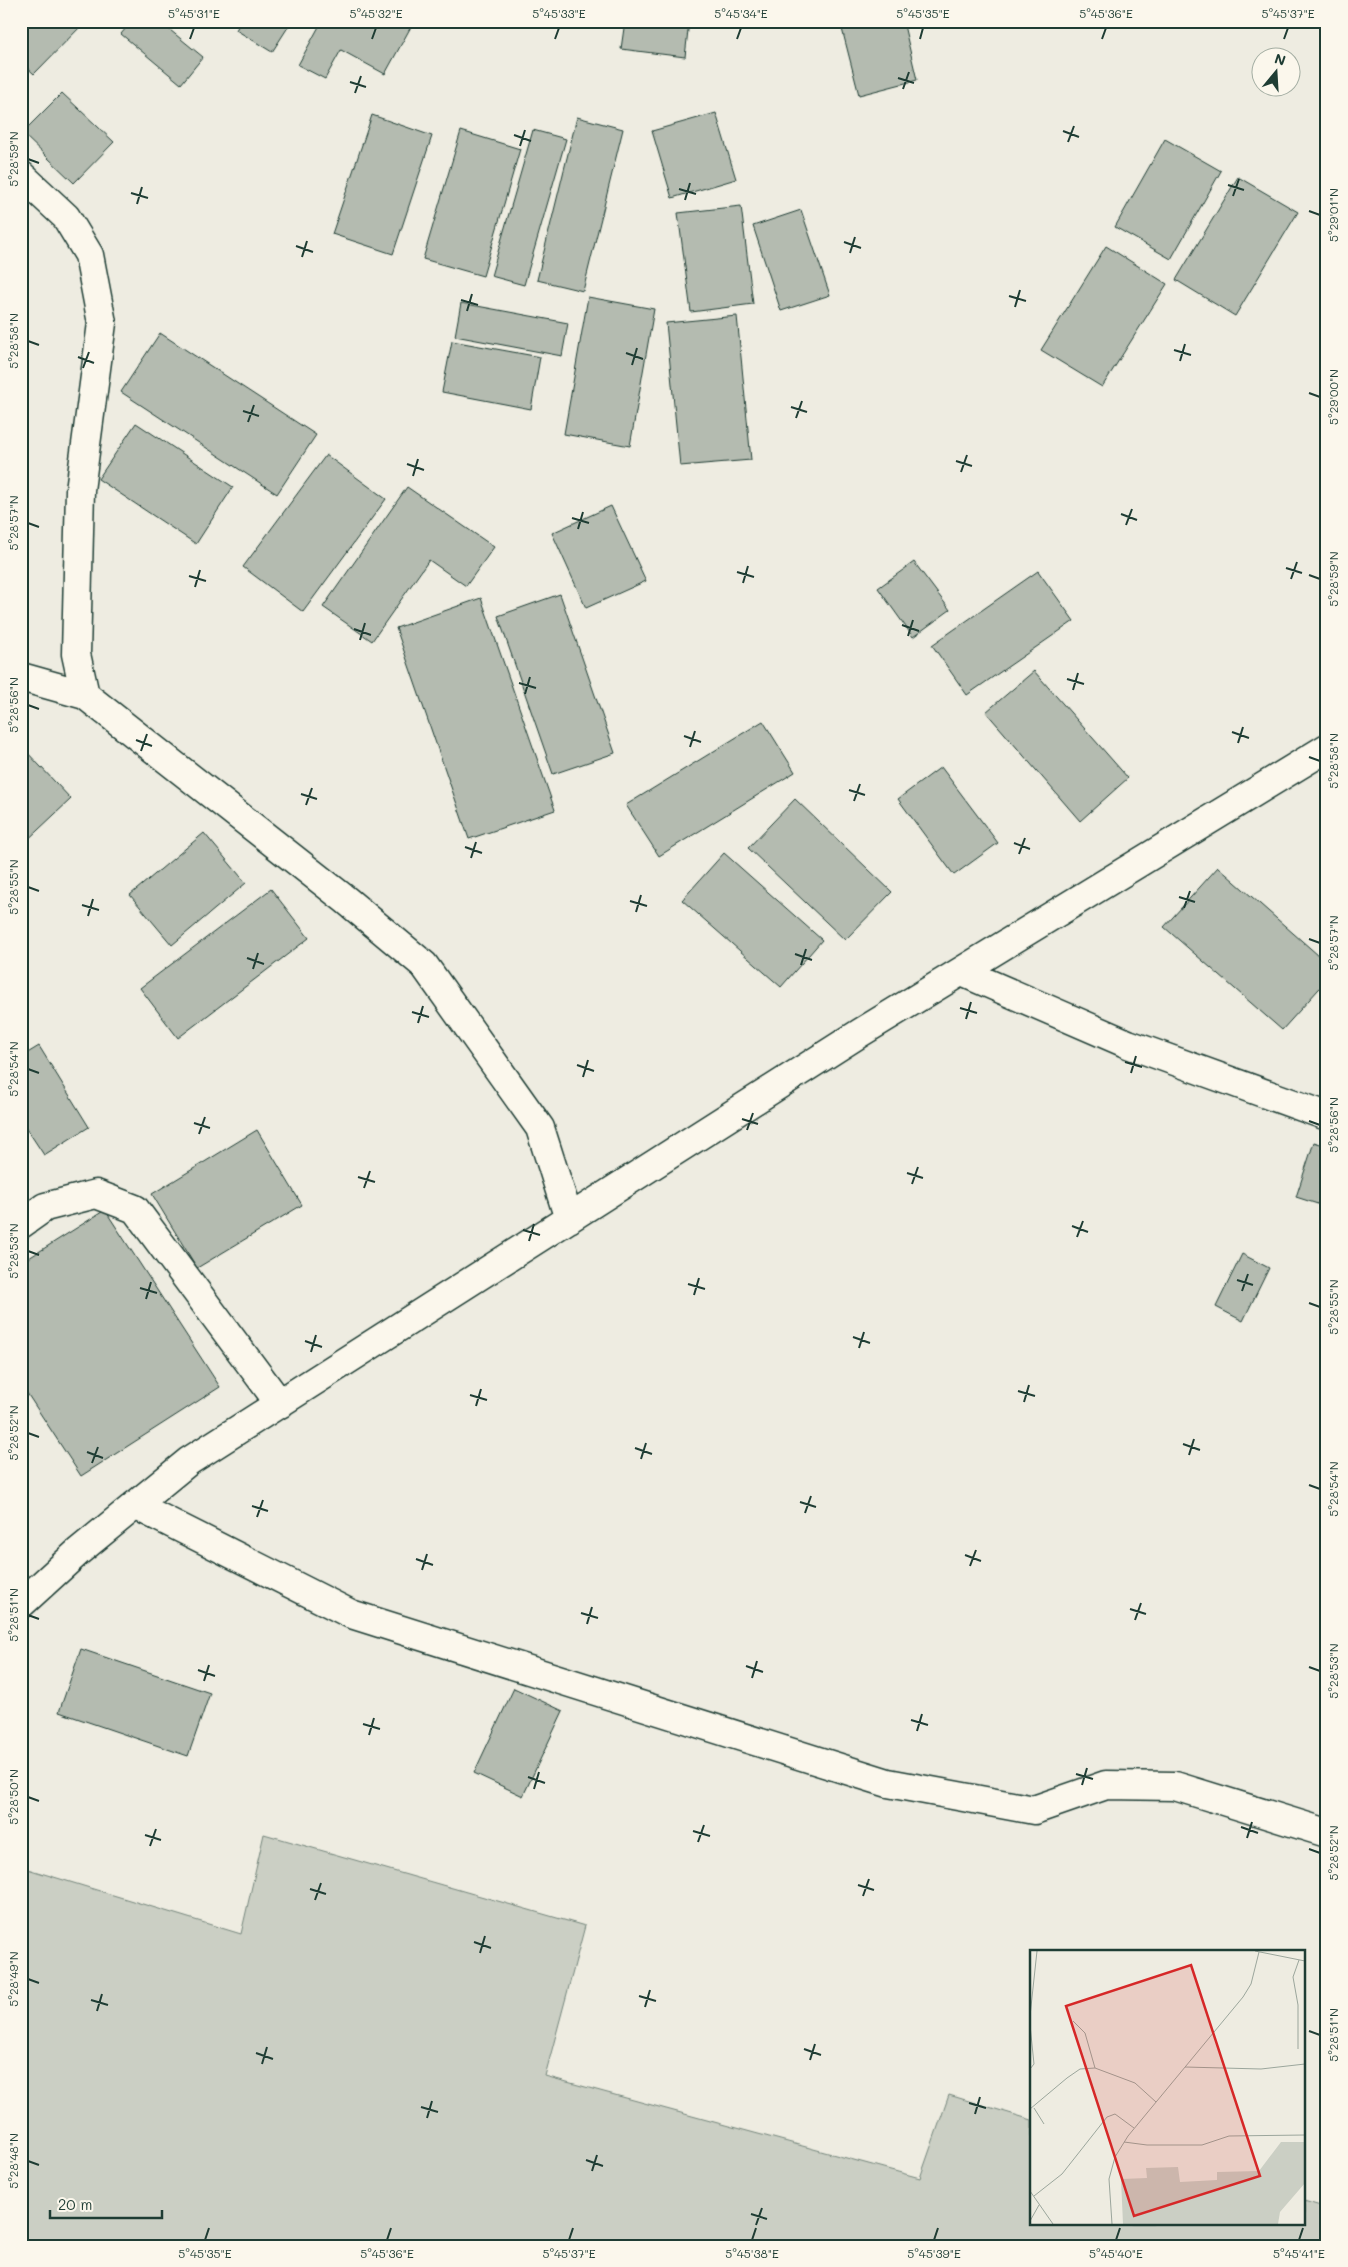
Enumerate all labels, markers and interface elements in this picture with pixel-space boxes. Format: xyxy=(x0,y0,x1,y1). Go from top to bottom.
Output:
text: 5°45'31"E xyxy=(168,5,220,21)
text: 5°45'32"E xyxy=(349,5,403,21)
text: 5°45'33"E xyxy=(532,5,586,21)
text: 5°45'34"E xyxy=(714,5,768,21)
text: 5°45'35"E xyxy=(896,5,950,21)
text: 5°45'36"E xyxy=(1079,5,1133,21)
text: 5°45'37"E xyxy=(1261,5,1315,21)
north arrow xyxy=(1250,48,1300,98)
text: N xyxy=(1272,48,1288,70)
text: 5°28'59"N xyxy=(5,131,21,187)
text: 5°29'01"N xyxy=(1325,188,1341,242)
text: 5°28'58"N xyxy=(5,313,21,369)
text: 5°29'00"N xyxy=(1325,369,1341,425)
text: 5°28'57"N xyxy=(5,496,21,550)
text: 5°28'59"N xyxy=(1325,551,1341,607)
text: 5°28'56"N xyxy=(5,677,21,733)
text: 5°28'58"N xyxy=(1325,733,1341,789)
text: 5°28'55"N xyxy=(5,859,21,915)
text: 5°28'57"N xyxy=(1325,916,1341,970)
text: 5°28'54"N xyxy=(5,1041,21,1097)
text: 5°28'56"N xyxy=(1325,1097,1341,1153)
text: 5°28'53"N xyxy=(5,1223,21,1279)
text: 5°28'55"N xyxy=(1325,1279,1341,1335)
text: 5°28'52"N xyxy=(5,1406,21,1461)
text: 5°28'54"N xyxy=(1325,1461,1341,1517)
text: 5°28'51"N xyxy=(5,1588,21,1642)
text: 5°28'53"N xyxy=(1325,1643,1341,1699)
text: 5°28'50"N xyxy=(5,1769,21,1825)
text: 5°28'52"N xyxy=(1325,1826,1341,1881)
inset map xyxy=(1030,1950,1306,2224)
text: 5°28'49"N xyxy=(5,1951,21,2007)
text: 5°28'51"N xyxy=(1325,2008,1341,2062)
text: 5°28'48"N xyxy=(5,2133,21,2189)
scale bar xyxy=(50,2187,162,2219)
text: 20 m xyxy=(58,2194,92,2214)
text: 5°45'35"E xyxy=(178,2245,232,2261)
text: 5°45'36"E xyxy=(360,2245,414,2261)
text: 5°45'37"E xyxy=(542,2245,596,2261)
text: 5°45'38"E xyxy=(725,2245,779,2261)
text: 5°45'39"E xyxy=(907,2245,961,2261)
text: 5°45'40"E xyxy=(1089,2245,1143,2261)
text: 5°45'41"E xyxy=(1273,2245,1325,2261)

